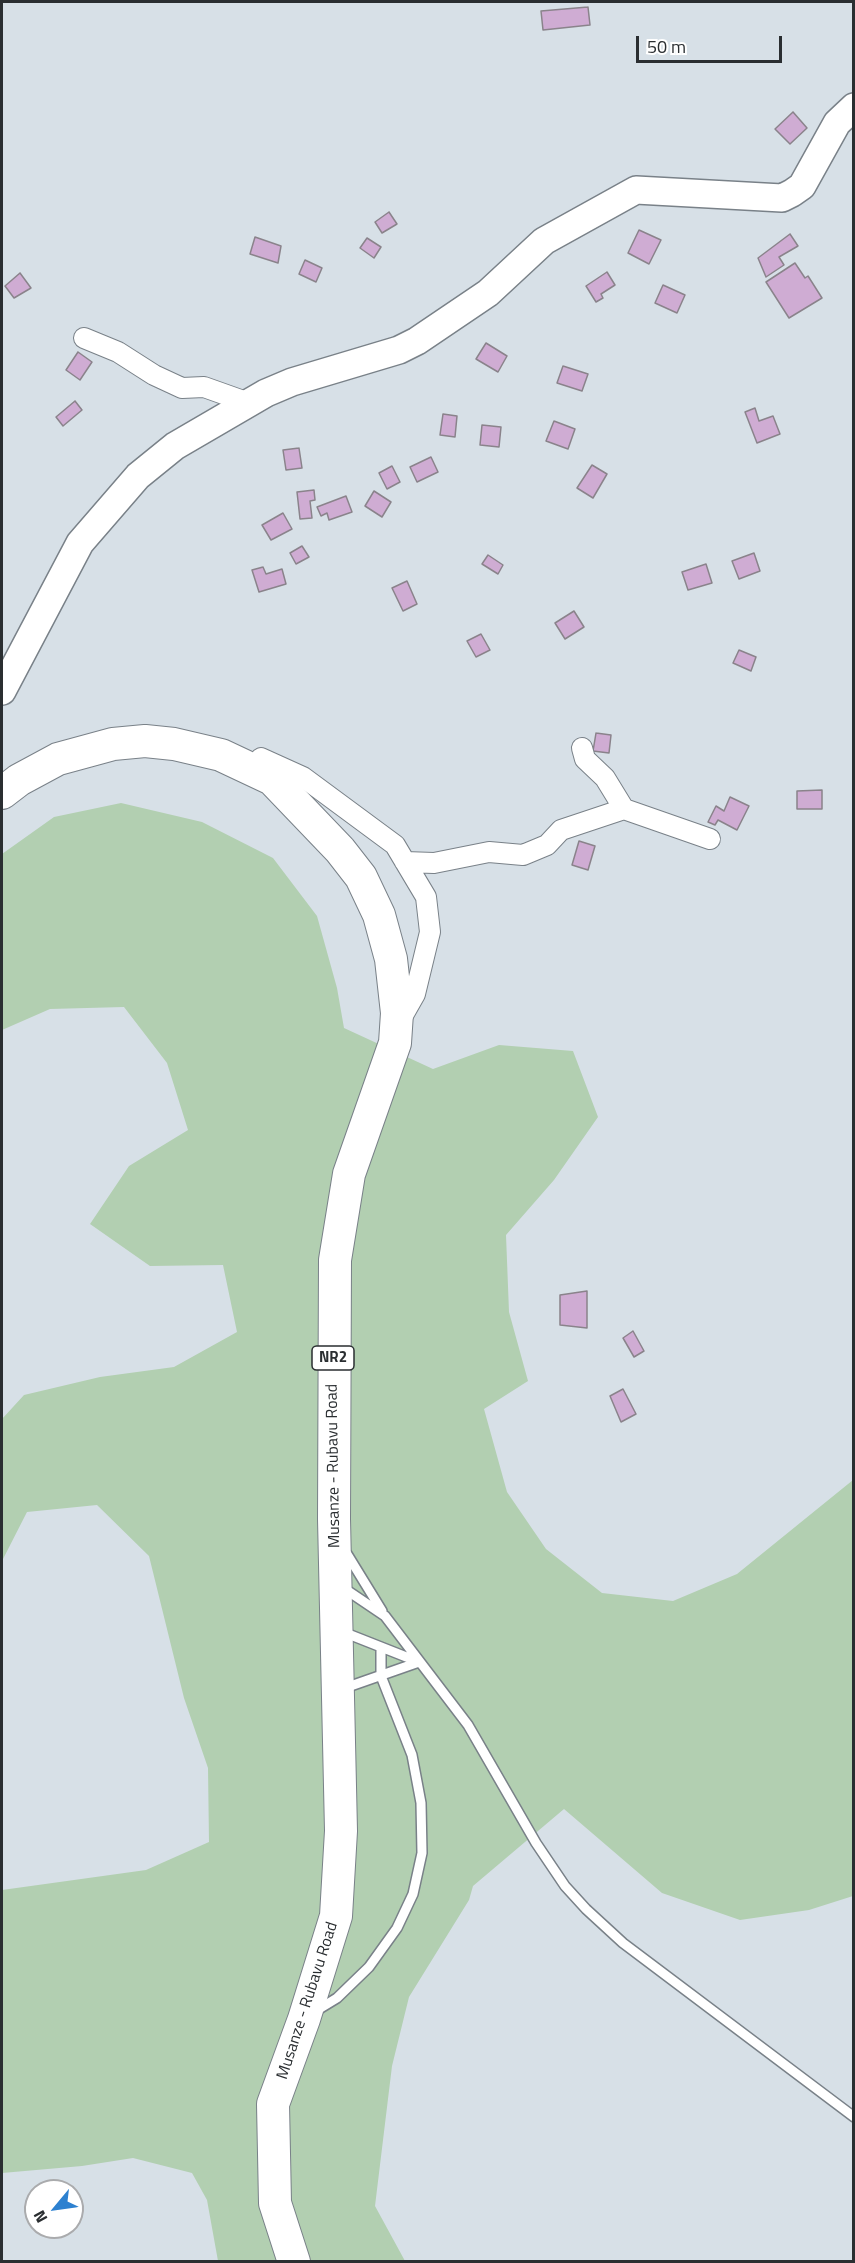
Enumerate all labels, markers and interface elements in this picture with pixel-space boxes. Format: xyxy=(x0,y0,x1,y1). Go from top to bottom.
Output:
scale bar xyxy=(639,24,784,62)
text: 50 m xyxy=(647,33,686,60)
road number: NR2 xyxy=(312,1346,354,1370)
street label: Musanze - Rubavu Road xyxy=(323,1384,345,1548)
street label: Musanze - Rubavu Road xyxy=(273,1920,343,2082)
north arrow xyxy=(24,2179,84,2239)
text: N xyxy=(27,2206,53,2227)

